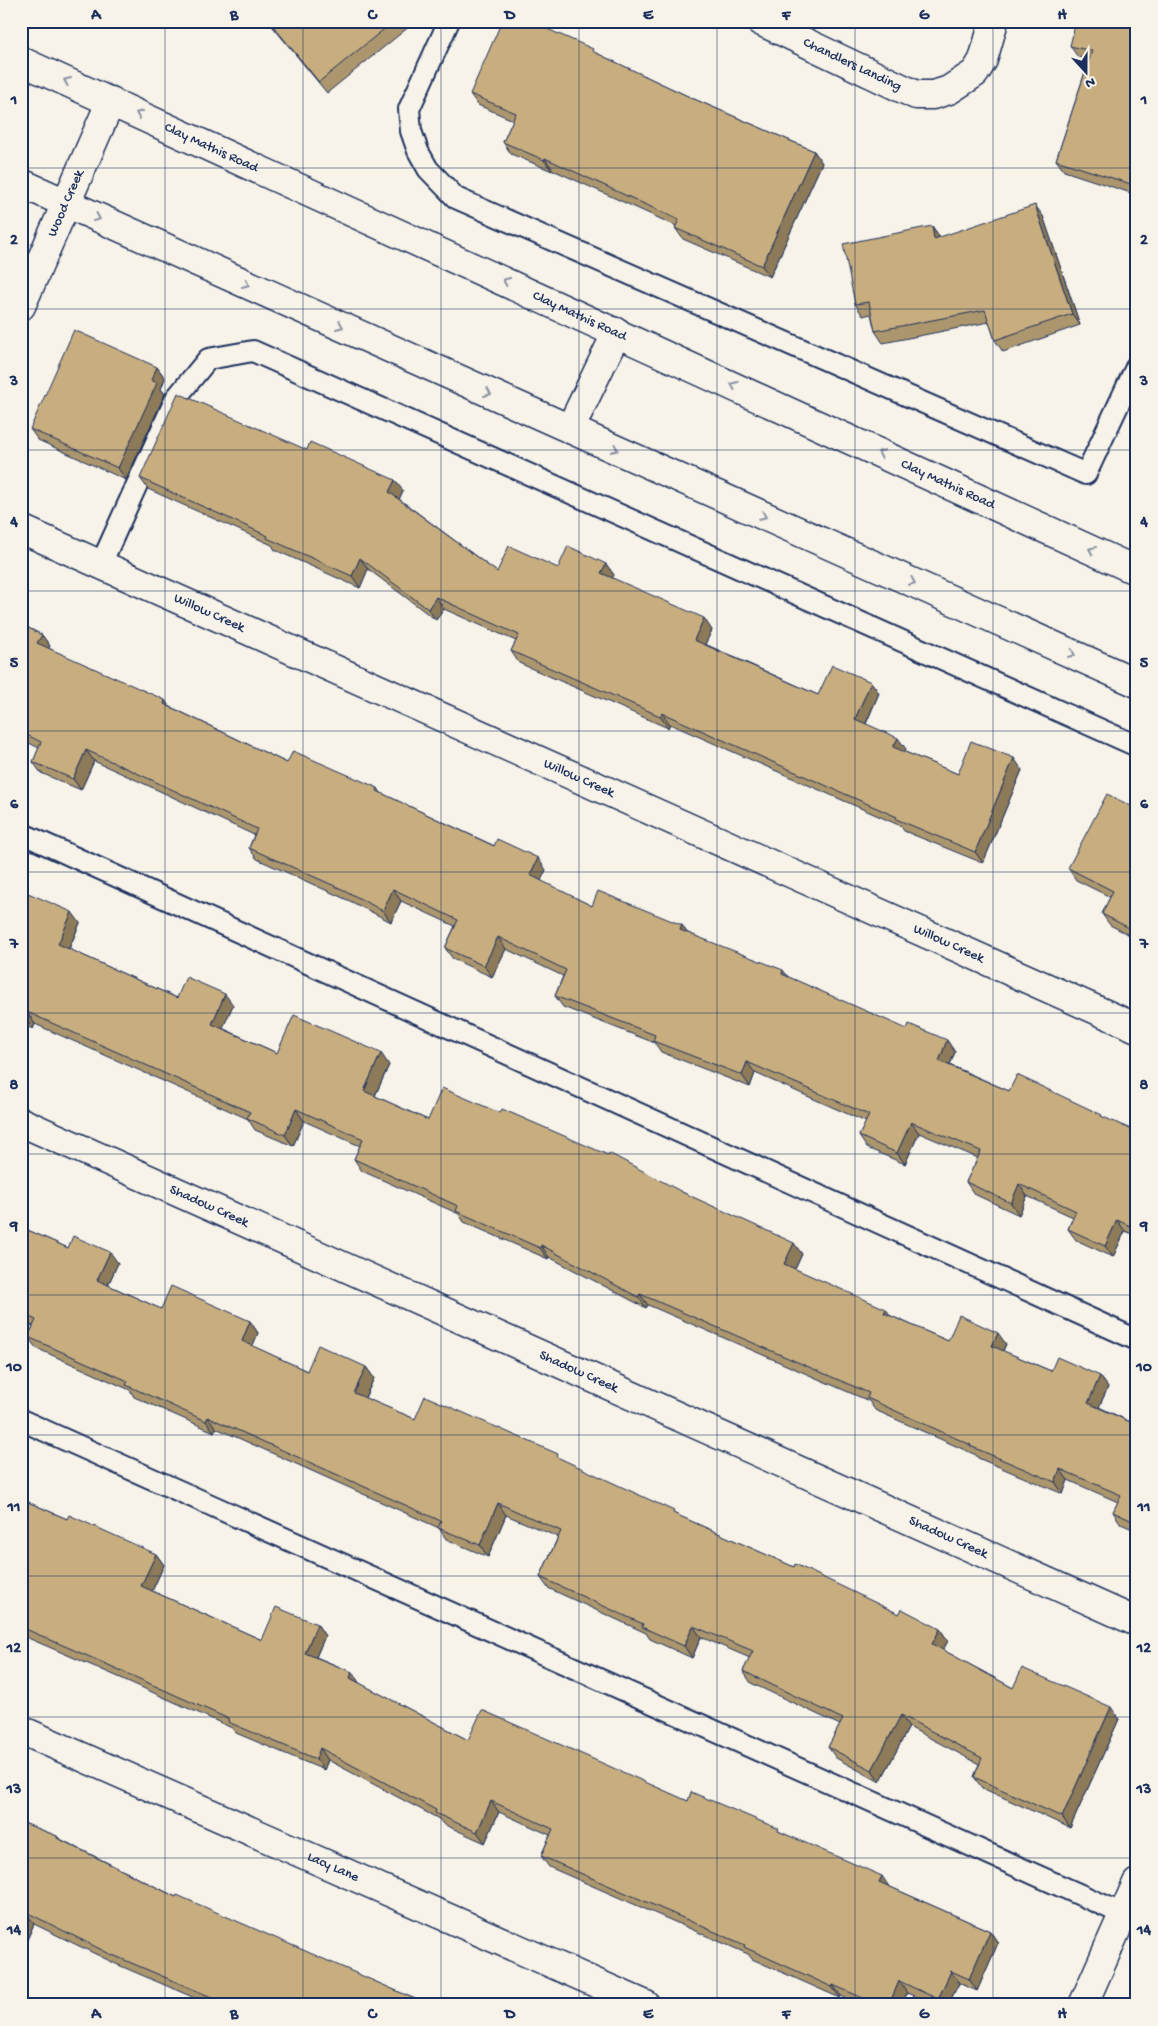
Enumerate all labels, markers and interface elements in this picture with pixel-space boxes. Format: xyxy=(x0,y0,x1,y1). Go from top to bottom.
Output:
text: A xyxy=(90,7,102,26)
text: B xyxy=(229,7,239,26)
text: C xyxy=(367,7,378,26)
text: D xyxy=(503,7,516,26)
text: E xyxy=(643,7,654,26)
text: F xyxy=(781,7,792,26)
text: G xyxy=(919,7,930,26)
text: H xyxy=(1057,7,1067,26)
street label: Chandlers Landing xyxy=(800,34,904,95)
north arrow xyxy=(1060,48,1110,98)
text: N xyxy=(1082,72,1097,91)
one-way arrow xyxy=(63,77,72,88)
text: 1 xyxy=(10,92,17,111)
text: 1 xyxy=(1140,92,1147,111)
one-way arrow xyxy=(135,109,144,120)
street label: Clay Mathis Road xyxy=(161,119,262,177)
street label: Wood Creek xyxy=(44,166,89,239)
one-way arrow xyxy=(92,211,101,222)
text: 2 xyxy=(10,232,18,251)
text: 2 xyxy=(1140,232,1148,251)
one-way arrow xyxy=(502,277,511,288)
one-way arrow xyxy=(241,278,250,289)
street label: Clay Mathis Road xyxy=(530,287,631,346)
one-way arrow xyxy=(335,320,344,331)
text: 3 xyxy=(9,373,18,392)
text: 3 xyxy=(1139,373,1148,392)
one-way arrow xyxy=(730,381,739,392)
one-way arrow xyxy=(483,386,492,396)
one-way arrow xyxy=(610,443,619,454)
one-way arrow xyxy=(877,449,886,460)
street label: Clay Mathis Road xyxy=(898,456,999,514)
one-way arrow xyxy=(758,509,767,520)
text: 4 xyxy=(9,514,18,533)
text: 4 xyxy=(1139,514,1148,533)
one-way arrow xyxy=(1089,547,1098,557)
one-way arrow xyxy=(907,576,916,586)
street label: Willow Creek xyxy=(171,590,249,637)
one-way arrow xyxy=(1067,648,1076,658)
text: 5 xyxy=(10,655,19,674)
text: 5 xyxy=(1140,655,1149,674)
street label: Willow Creek xyxy=(541,755,618,802)
text: 6 xyxy=(10,796,19,815)
text: 6 xyxy=(1140,796,1149,815)
street label: Willow Creek xyxy=(910,920,988,968)
text: 7 xyxy=(9,936,19,955)
text: 7 xyxy=(1139,936,1149,955)
text: 8 xyxy=(10,1077,19,1096)
text: 8 xyxy=(1140,1077,1149,1096)
street label: Shadow Creek xyxy=(167,1181,253,1232)
text: 9 xyxy=(9,1218,18,1237)
text: 9 xyxy=(1139,1218,1148,1237)
street label: Shadow Creek xyxy=(536,1347,622,1398)
text: 10 xyxy=(5,1359,22,1378)
text: 10 xyxy=(1135,1359,1152,1378)
text: 11 xyxy=(7,1499,20,1518)
text: 11 xyxy=(1137,1499,1150,1518)
street label: Shadow Creek xyxy=(906,1512,992,1563)
text: 12 xyxy=(6,1640,21,1659)
text: 12 xyxy=(1136,1640,1151,1659)
text: 13 xyxy=(6,1781,21,1800)
text: 13 xyxy=(1136,1781,1151,1800)
street label: Lacy Lane xyxy=(305,1849,362,1886)
text: 14 xyxy=(6,1922,21,1941)
text: 14 xyxy=(1136,1922,1151,1941)
text: A xyxy=(90,2006,102,2025)
text: B xyxy=(229,2006,239,2025)
text: C xyxy=(367,2006,378,2025)
text: D xyxy=(503,2006,516,2025)
text: E xyxy=(643,2006,654,2025)
text: F xyxy=(781,2006,792,2025)
text: G xyxy=(919,2006,930,2025)
text: H xyxy=(1057,2006,1067,2025)

